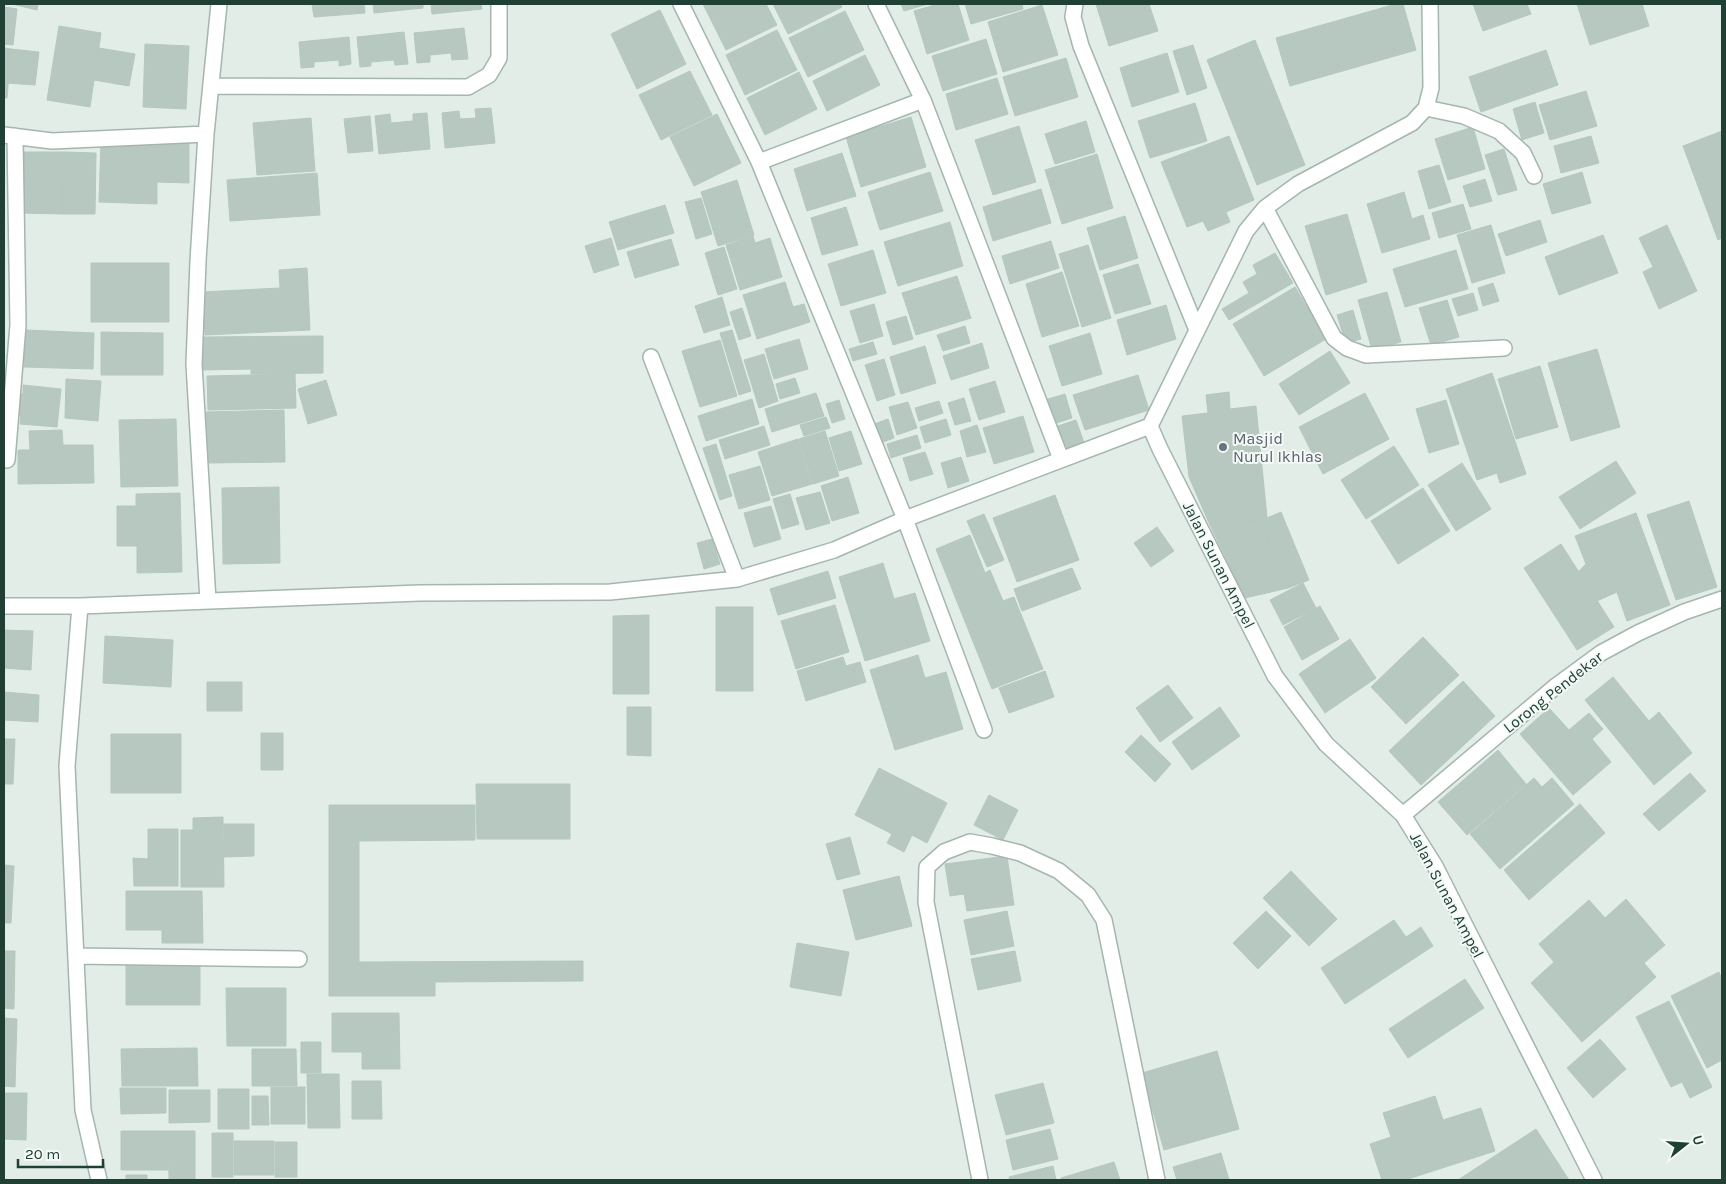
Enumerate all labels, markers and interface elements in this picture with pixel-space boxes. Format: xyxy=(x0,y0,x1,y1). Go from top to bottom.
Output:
place label: Masjid Nurul Ikhlas xyxy=(1233,429,1322,466)
marker: Masjid Nurul Ikhlas xyxy=(1217,441,1229,453)
street label: Jalan Sunan Ampel xyxy=(1179,499,1259,631)
street label: Lorong Pendekar xyxy=(1499,647,1607,737)
street label: Jalan Sunan Ampel xyxy=(1406,829,1488,961)
north arrow xyxy=(1661,1119,1711,1169)
text: U xyxy=(1688,1133,1707,1147)
scale bar xyxy=(18,1136,102,1168)
text: 20 m xyxy=(25,1145,60,1163)

